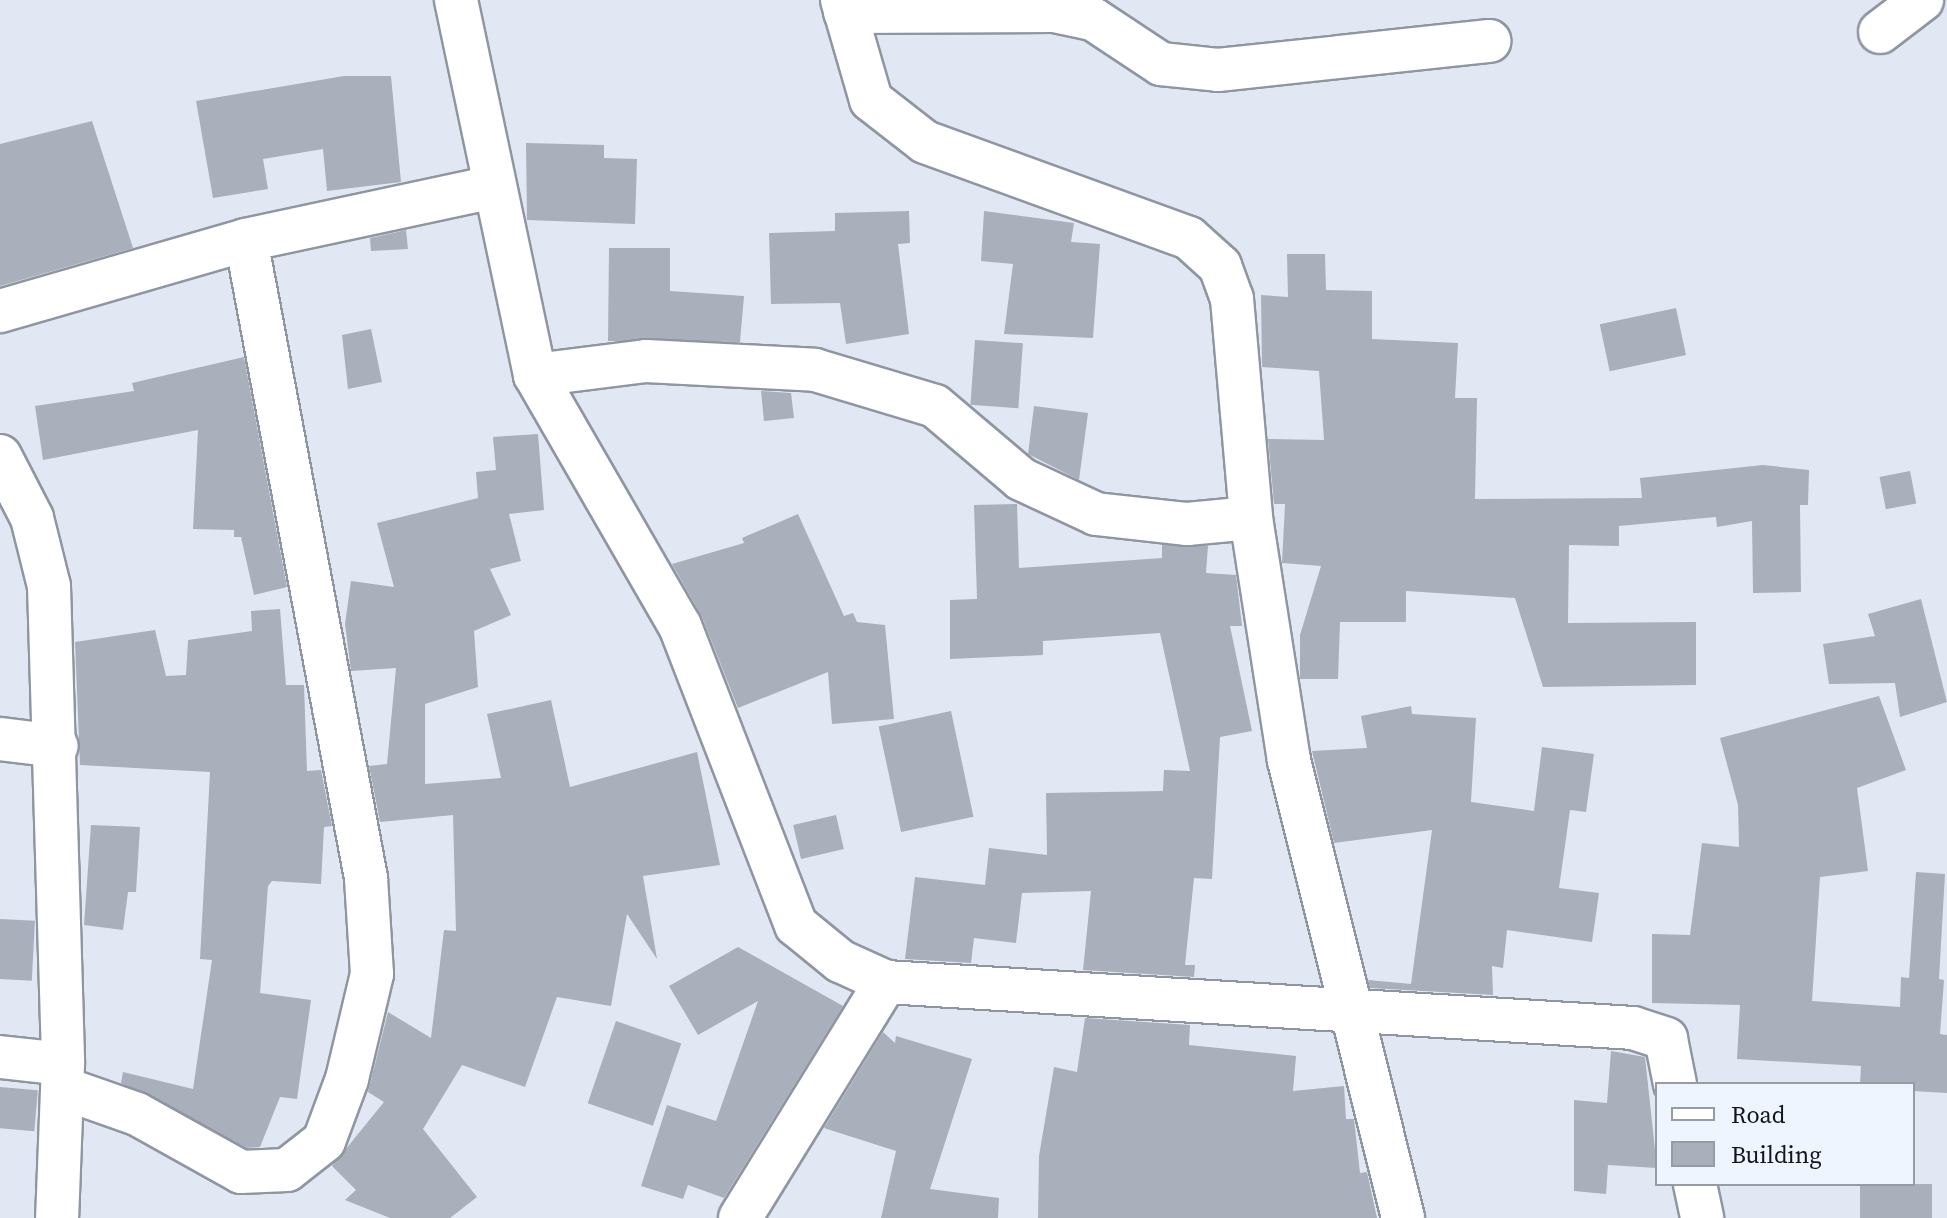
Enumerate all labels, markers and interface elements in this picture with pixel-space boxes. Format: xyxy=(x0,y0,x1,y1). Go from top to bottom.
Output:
legend xyxy=(1655,1082,1915,1186)
text: Road xyxy=(1731,1098,1785,1131)
text: Building xyxy=(1731,1138,1822,1171)

